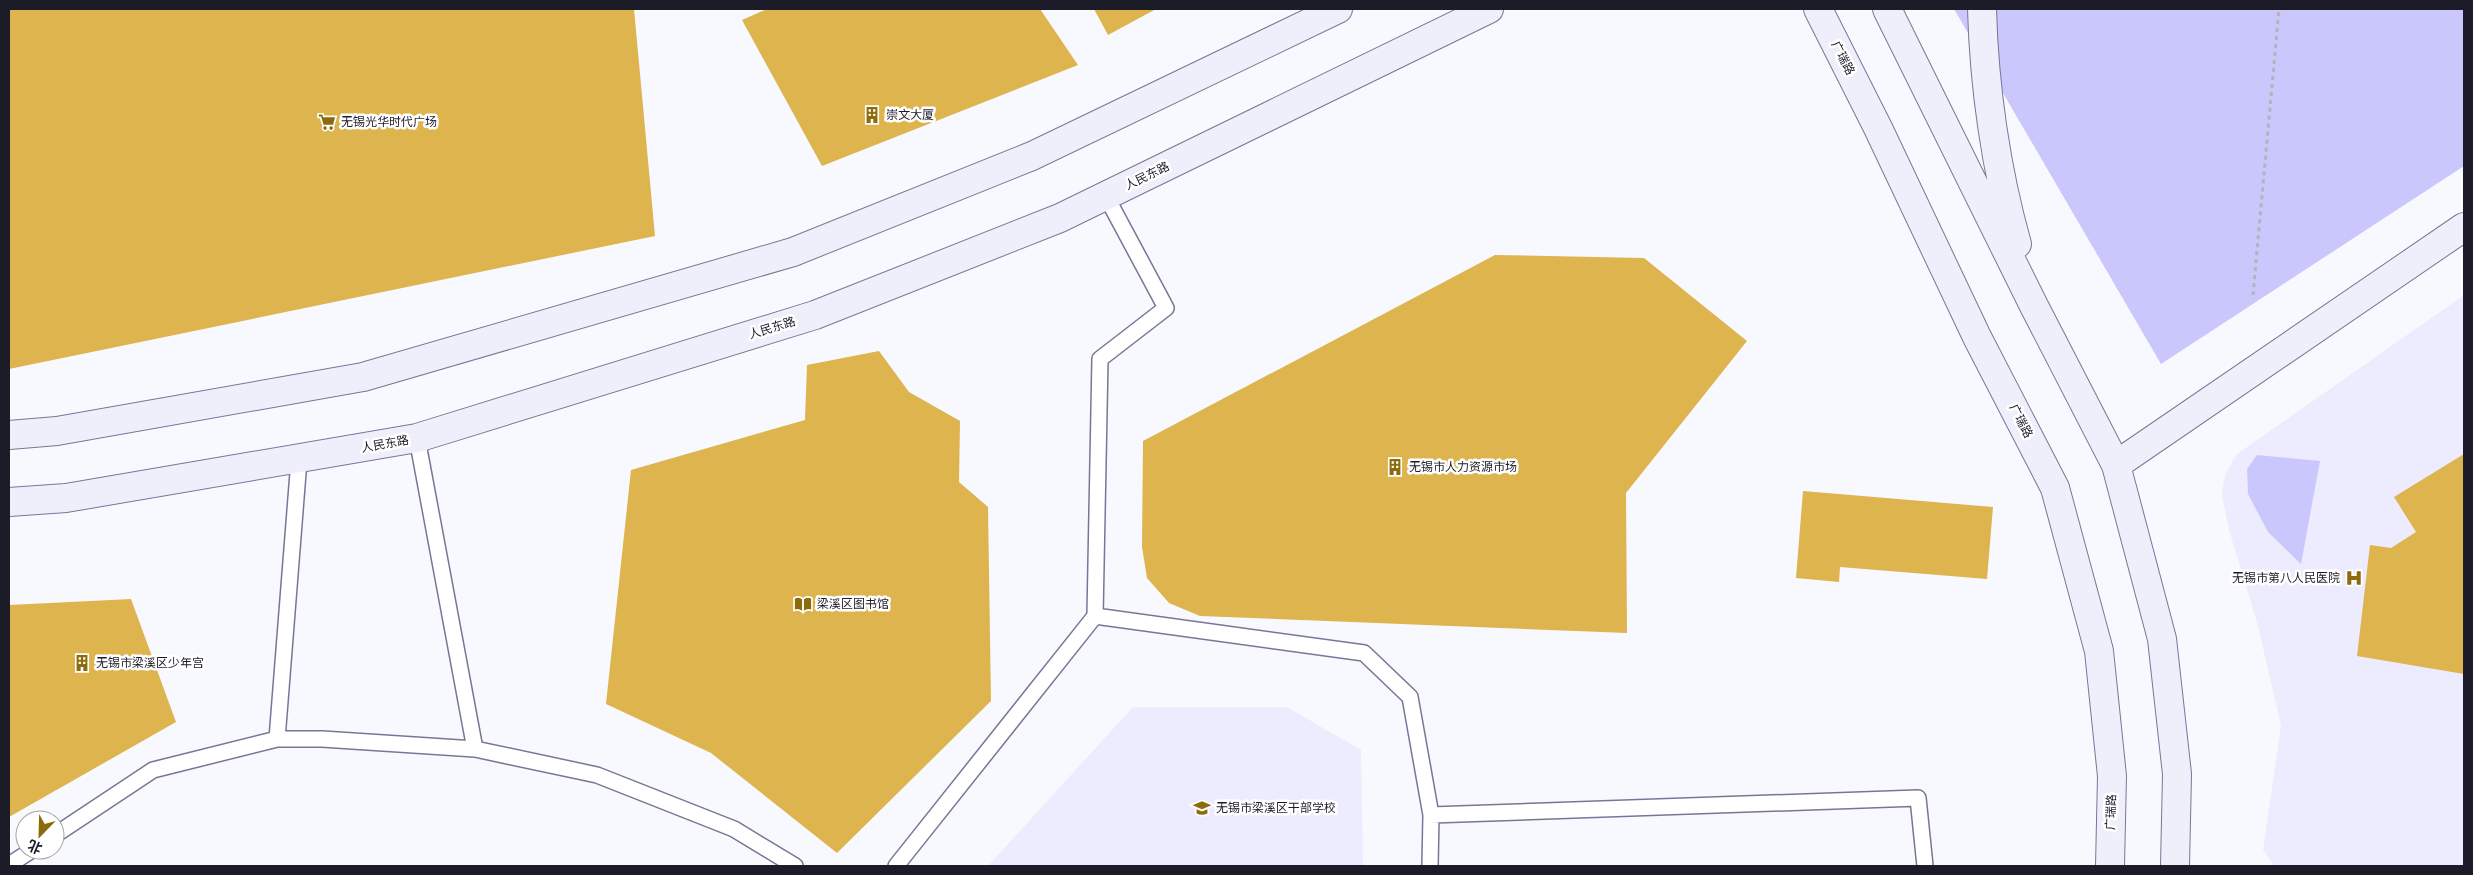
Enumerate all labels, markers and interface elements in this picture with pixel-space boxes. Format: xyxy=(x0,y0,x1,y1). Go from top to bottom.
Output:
street label: 广瑞路 xyxy=(1829,38,1858,77)
building icon: 崇文大厦 xyxy=(862,105,882,125)
place label: 崇文大厦 xyxy=(886,107,934,121)
supermarket icon: 无锡光华时代广场 xyxy=(317,112,337,132)
place label: 无锡光华时代广场 xyxy=(341,114,437,128)
street label: 人民东路 xyxy=(1122,158,1171,192)
street label: 人民东路 xyxy=(747,313,797,341)
street label: 广瑞路 xyxy=(2007,401,2036,440)
street label: 人民东路 xyxy=(360,432,410,454)
building icon: 无锡市人力资源市场 xyxy=(1385,457,1405,477)
place label: 无锡市人力资源市场 xyxy=(1409,459,1517,473)
hospital icon: 无锡市第八人民医院 xyxy=(2344,568,2364,588)
place label: 无锡市第八人民医院 xyxy=(2232,570,2340,584)
library icon: 梁溪区图书馆 xyxy=(793,594,813,614)
place label: 梁溪区图书馆 xyxy=(817,596,889,610)
building icon: 无锡市梁溪区少年宫 xyxy=(72,653,92,673)
place label: 无锡市梁溪区少年宫 xyxy=(96,655,204,669)
street label: 广瑞路 xyxy=(2102,794,2118,830)
school or university icon: 无锡市梁溪区干部学校 xyxy=(1192,798,1212,818)
place label: 无锡市梁溪区干部学校 xyxy=(1216,800,1336,814)
north arrow xyxy=(15,810,65,860)
text: 北 xyxy=(25,837,44,858)

